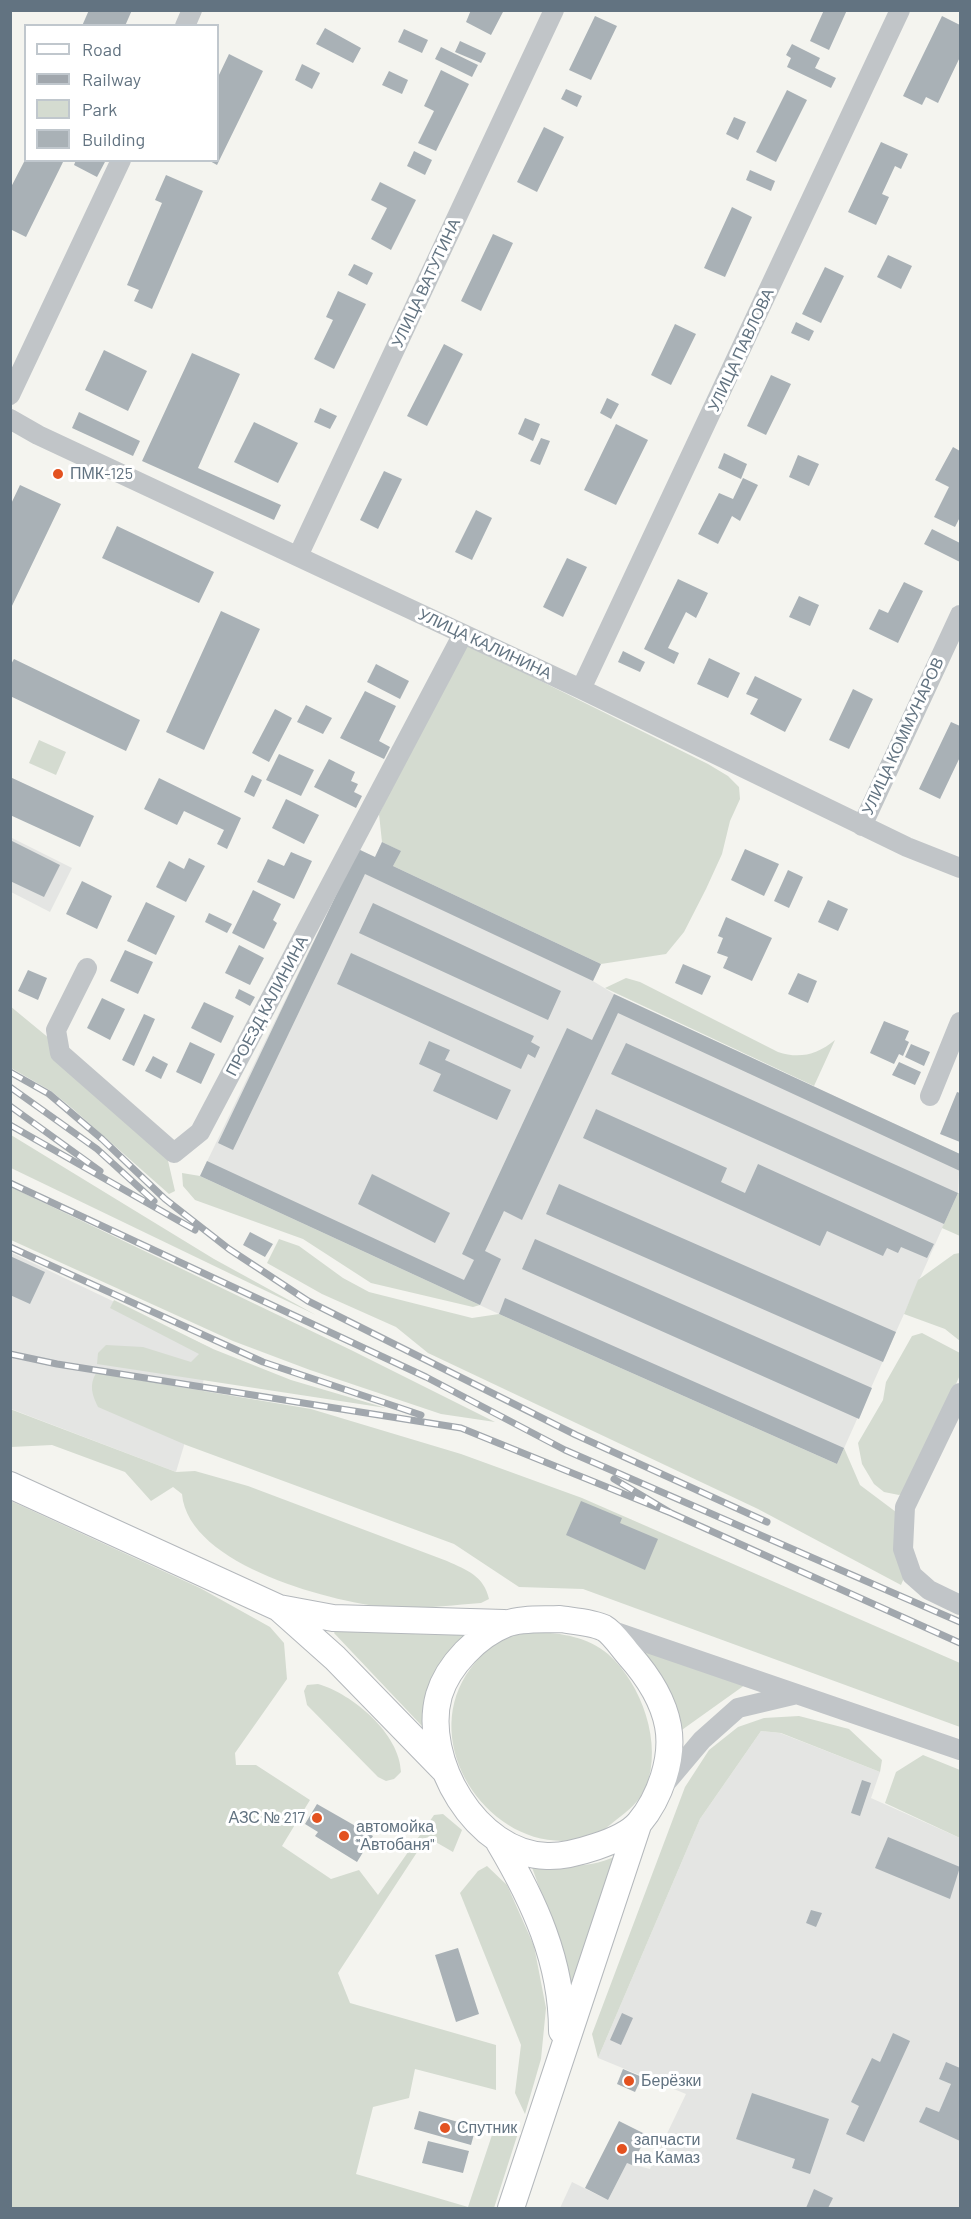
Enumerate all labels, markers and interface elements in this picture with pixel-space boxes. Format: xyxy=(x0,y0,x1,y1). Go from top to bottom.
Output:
legend xyxy=(24,24,219,162)
text: Road xyxy=(82,38,122,60)
text: Railway xyxy=(82,68,141,90)
text: Park xyxy=(82,98,117,120)
text: Building xyxy=(82,128,145,150)
street label: УЛИЦА ВАТУТИНА xyxy=(388,215,464,351)
street label: УЛИЦА ПАВЛОВА xyxy=(704,285,778,415)
place label: ПМК-125 xyxy=(70,464,133,484)
marker: ПМК-125 xyxy=(51,467,65,481)
street label: УЛИЦА КАЛИНИНА xyxy=(415,605,555,683)
street label: УЛИЦА КОММУНАРОВ xyxy=(858,654,948,818)
street label: ПРОЕЗД КАЛИНИНА xyxy=(222,933,312,1079)
place label: АЗС № 217 xyxy=(228,1808,305,1828)
marker: АЗС № 217 xyxy=(310,1811,324,1825)
place label: автомойка "Автобаня" xyxy=(356,1817,434,1855)
marker: автомойка "Автобаня" xyxy=(337,1829,351,1843)
place label: Берёзки xyxy=(641,2071,701,2091)
marker: Берёзки xyxy=(622,2074,636,2088)
place label: Спутник xyxy=(457,2118,517,2138)
marker: Спутник xyxy=(438,2121,452,2135)
place label: запчасти на Камаз xyxy=(634,2130,700,2168)
marker: запчасти на Камаз xyxy=(615,2142,629,2156)

